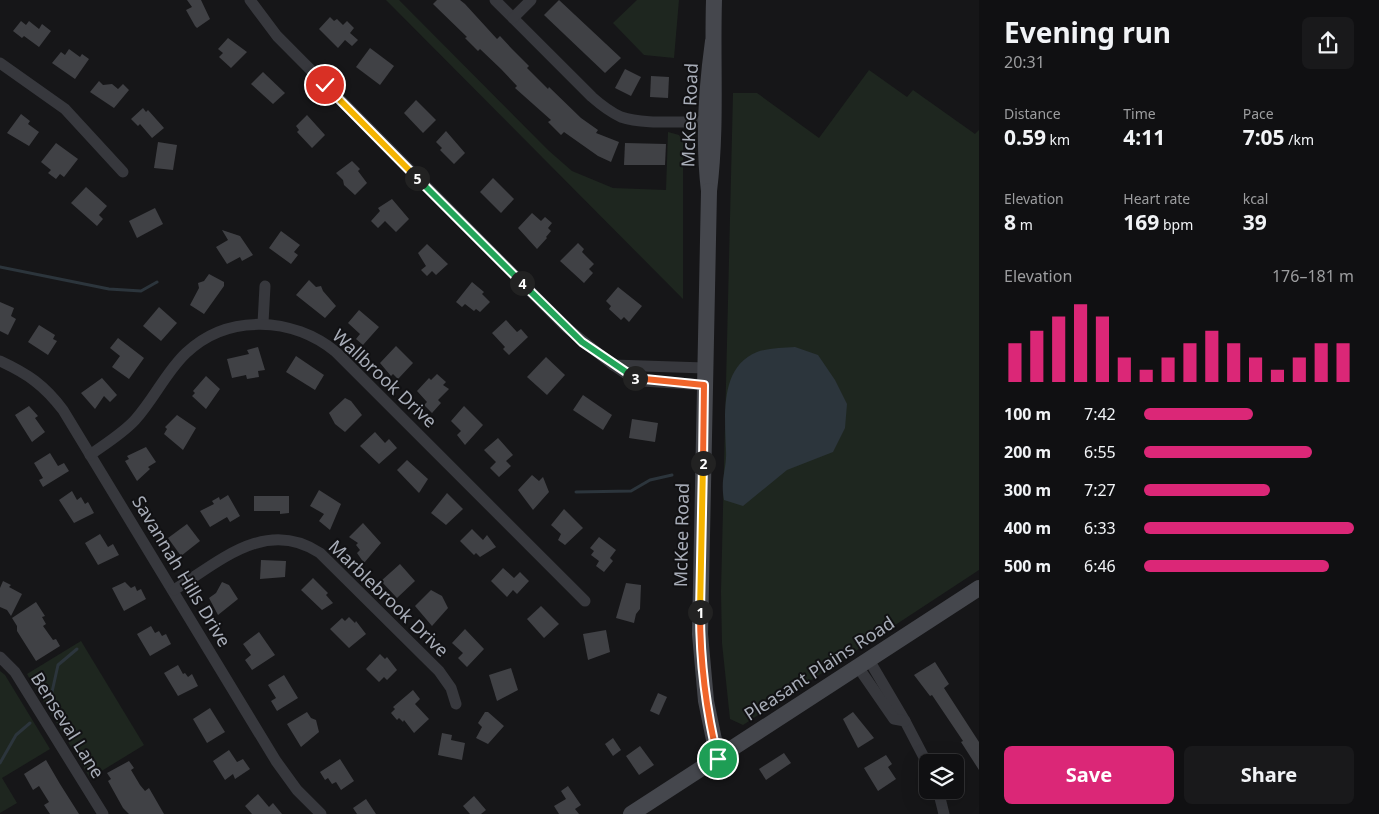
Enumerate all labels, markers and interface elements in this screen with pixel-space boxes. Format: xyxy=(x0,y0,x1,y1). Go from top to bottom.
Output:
text: Evening run xyxy=(1004,13,1171,51)
button: share xyxy=(1302,17,1354,69)
text: 20:31 xyxy=(1004,51,1045,73)
street label: McKee Road xyxy=(675,62,703,168)
pin xyxy=(304,64,346,106)
icon: check xyxy=(311,71,339,99)
text: Distance xyxy=(1004,104,1061,123)
text: Time xyxy=(1123,104,1156,123)
text: Pace xyxy=(1243,104,1274,123)
text: 0.59 xyxy=(1004,123,1046,151)
text: 4:11 xyxy=(1123,123,1165,151)
text: 7:05 xyxy=(1243,123,1285,151)
text: km xyxy=(1046,130,1070,149)
text: /km xyxy=(1285,130,1314,149)
pin: 5 xyxy=(404,166,430,190)
text: 5 xyxy=(413,169,422,188)
text: Elevation xyxy=(1004,189,1064,208)
text: Heart rate xyxy=(1123,189,1190,208)
text: kcal xyxy=(1243,189,1268,208)
text: 8 xyxy=(1004,208,1016,236)
text: 169 xyxy=(1123,208,1159,236)
text: 39 xyxy=(1243,208,1267,236)
text: m xyxy=(1016,215,1033,234)
text: bpm xyxy=(1159,215,1193,234)
text: Elevation xyxy=(1004,265,1072,287)
text: 176–181 m xyxy=(1272,265,1354,287)
pin: 4 xyxy=(510,270,534,296)
text: 4 xyxy=(518,274,527,293)
street label: Wallbrook Drive xyxy=(328,323,442,433)
pin: 3 xyxy=(622,366,648,390)
text: 3 xyxy=(631,369,640,388)
text: 100 m xyxy=(1004,403,1051,425)
text: 7:42 xyxy=(1084,403,1116,425)
text: 200 m xyxy=(1004,441,1051,463)
text: 6:55 xyxy=(1084,441,1116,463)
pin: 2 xyxy=(690,450,716,476)
text: 2 xyxy=(699,454,708,473)
text: 300 m xyxy=(1004,479,1051,501)
text: 7:27 xyxy=(1084,479,1116,501)
street label: McKee Road xyxy=(668,483,694,587)
street label: Savannah Hills Drive xyxy=(127,491,237,651)
text: 400 m xyxy=(1004,517,1051,539)
text: 6:33 xyxy=(1084,517,1116,539)
street label: Marblebrook Drive xyxy=(324,534,454,662)
text: 500 m xyxy=(1004,555,1051,577)
text: 6:46 xyxy=(1084,555,1116,577)
pin: 1 xyxy=(688,600,712,624)
text: 1 xyxy=(696,603,705,622)
street label: Pleasant Plains Road xyxy=(739,610,899,726)
street label: Benseval Lane xyxy=(26,667,110,783)
pin xyxy=(697,738,739,780)
icon: arrive xyxy=(704,745,732,773)
button: Save xyxy=(1004,746,1174,804)
button: Share xyxy=(1184,746,1354,804)
map controls xyxy=(919,754,964,799)
button: layers xyxy=(919,754,964,799)

